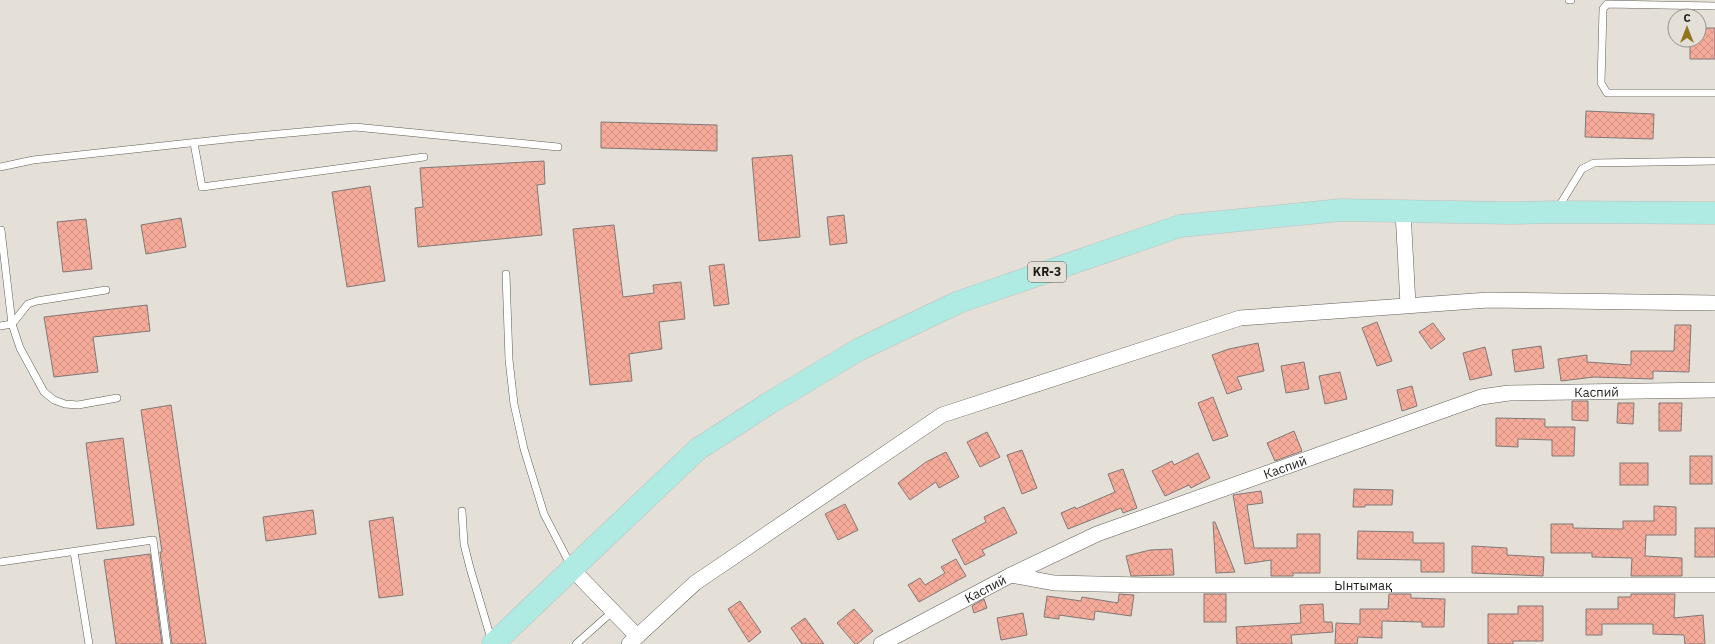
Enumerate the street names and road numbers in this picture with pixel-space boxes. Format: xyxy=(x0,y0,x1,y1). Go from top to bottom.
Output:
road number: KR-3 xyxy=(1028,262,1066,282)
street label: Каспий xyxy=(1574,383,1619,401)
street label: Каспий xyxy=(1261,452,1309,483)
street label: Каспий xyxy=(962,571,1009,607)
street label: Ынтымақ xyxy=(1334,577,1392,594)

